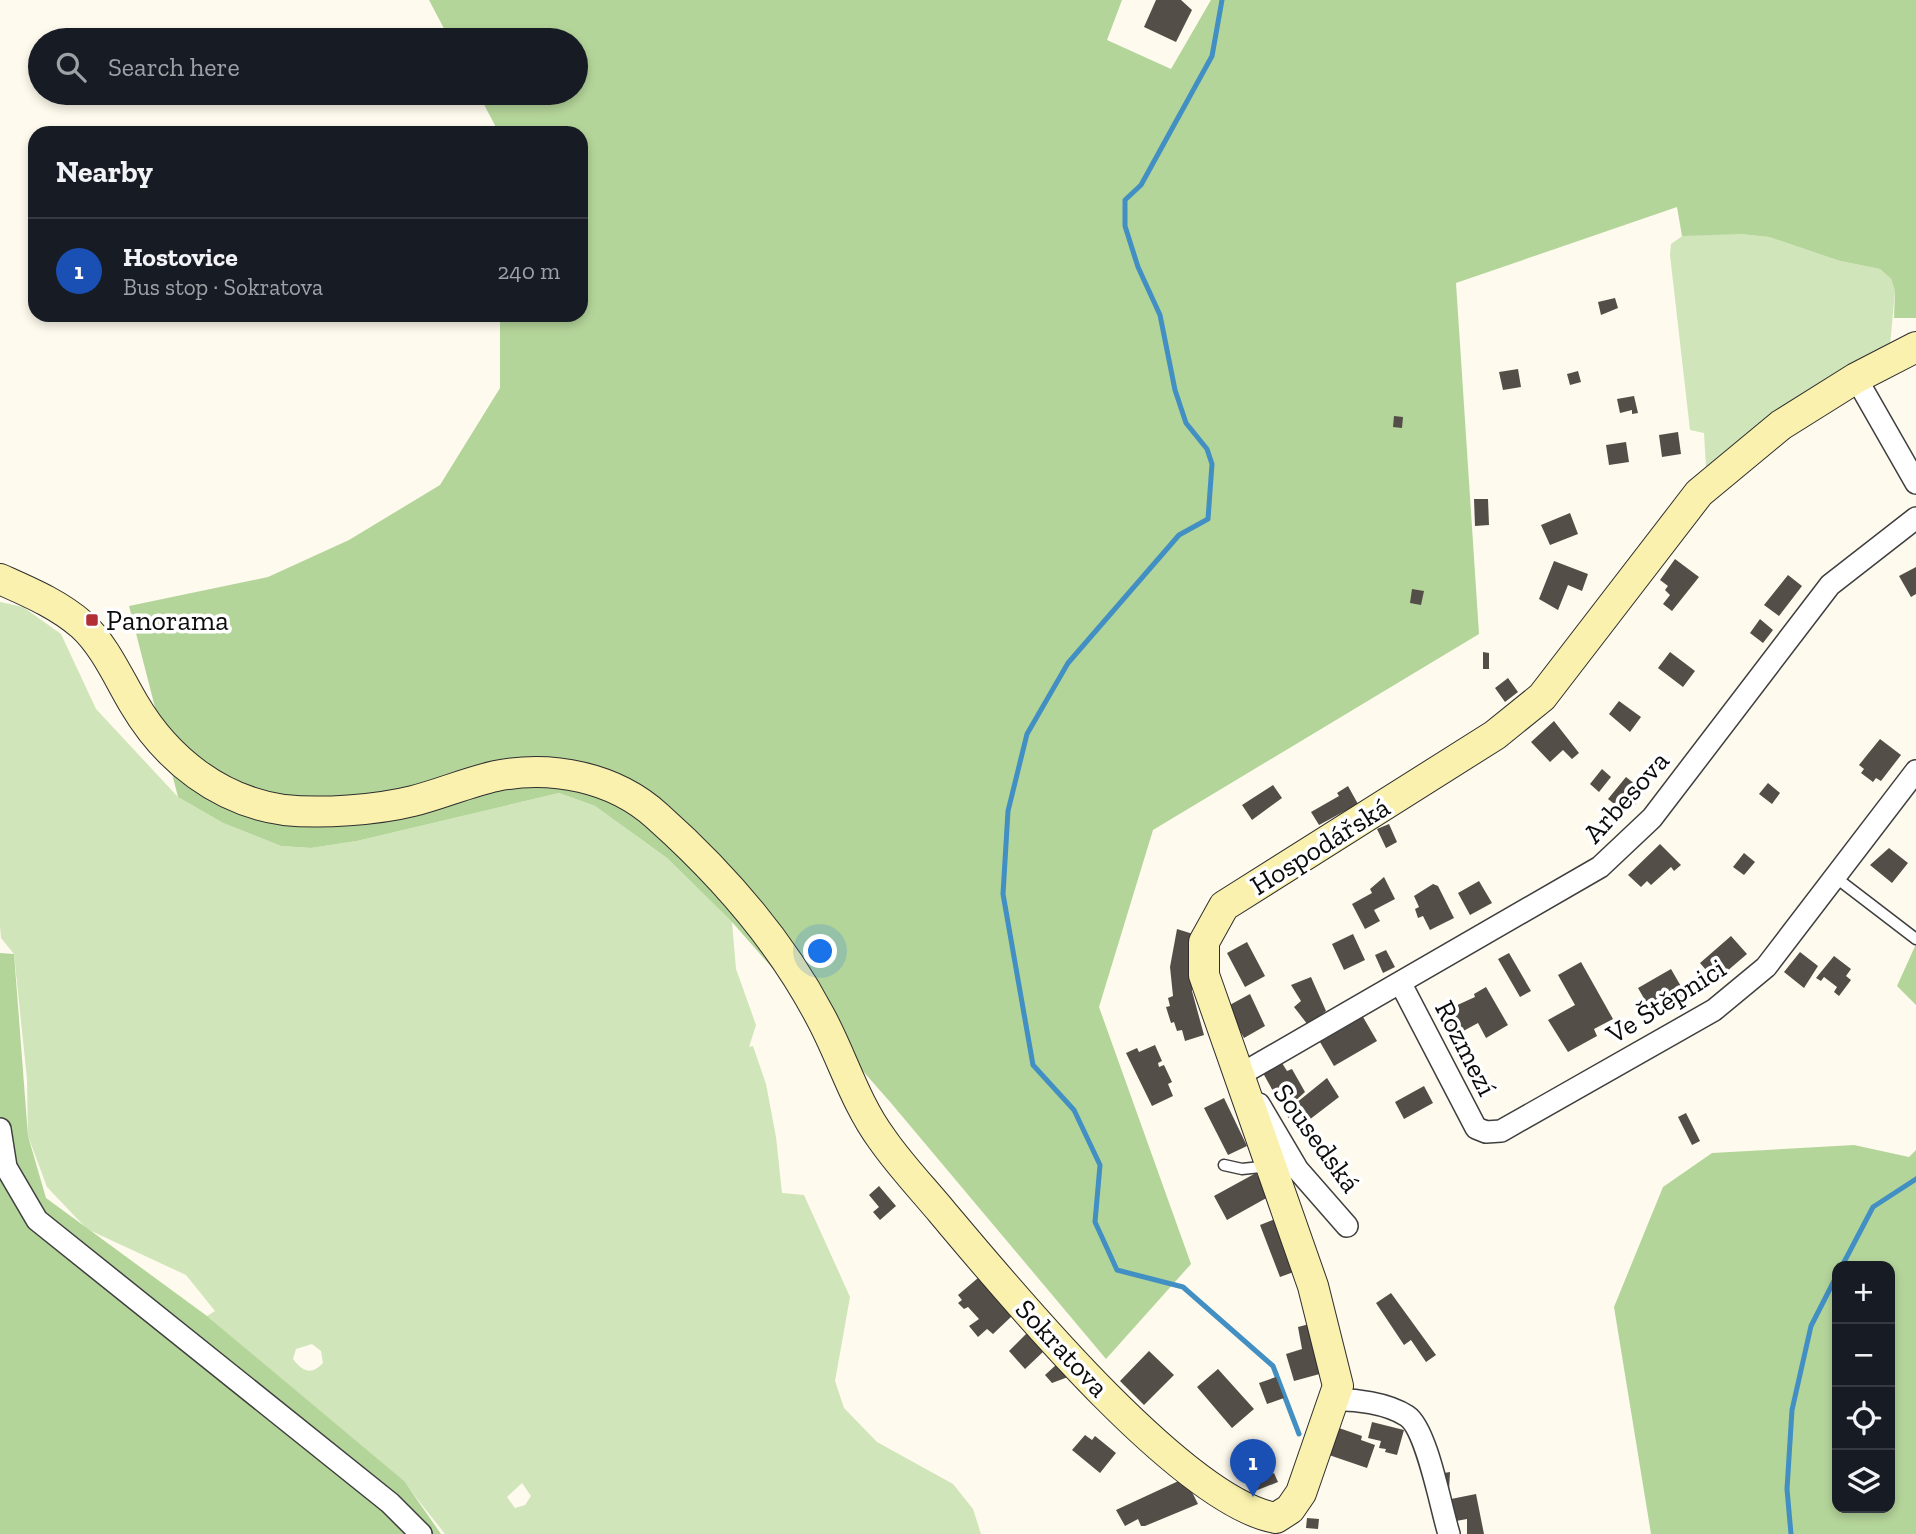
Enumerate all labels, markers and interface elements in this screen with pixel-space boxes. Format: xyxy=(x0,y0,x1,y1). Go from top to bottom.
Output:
search box xyxy=(28,28,588,105)
icon: search xyxy=(52,48,90,86)
text: Search here xyxy=(108,51,240,83)
text: Nearby xyxy=(56,154,153,190)
text: Hostovice xyxy=(123,241,238,273)
text: 1 xyxy=(74,257,84,285)
text: 240 m xyxy=(497,257,560,285)
text: Bus stop · Sokratova xyxy=(123,273,323,301)
place label: Panorama xyxy=(106,604,229,637)
marker: Panorama xyxy=(84,612,100,628)
street label: Arbesova xyxy=(1576,744,1676,850)
street label: Hospodářská xyxy=(1244,790,1396,902)
your location xyxy=(803,934,837,968)
street label: Ve Štěpnici xyxy=(1599,951,1732,1051)
street label: Rozmezí xyxy=(1428,995,1504,1101)
street label: Sousedská xyxy=(1267,1077,1368,1199)
map controls xyxy=(1832,1261,1895,1513)
button: + xyxy=(1832,1261,1895,1324)
street label: Sokratova xyxy=(1009,1292,1116,1404)
button: − xyxy=(1832,1324,1895,1387)
button: locate xyxy=(1832,1387,1895,1450)
pin: 1 xyxy=(1230,1439,1276,1497)
button: layers xyxy=(1832,1450,1895,1513)

